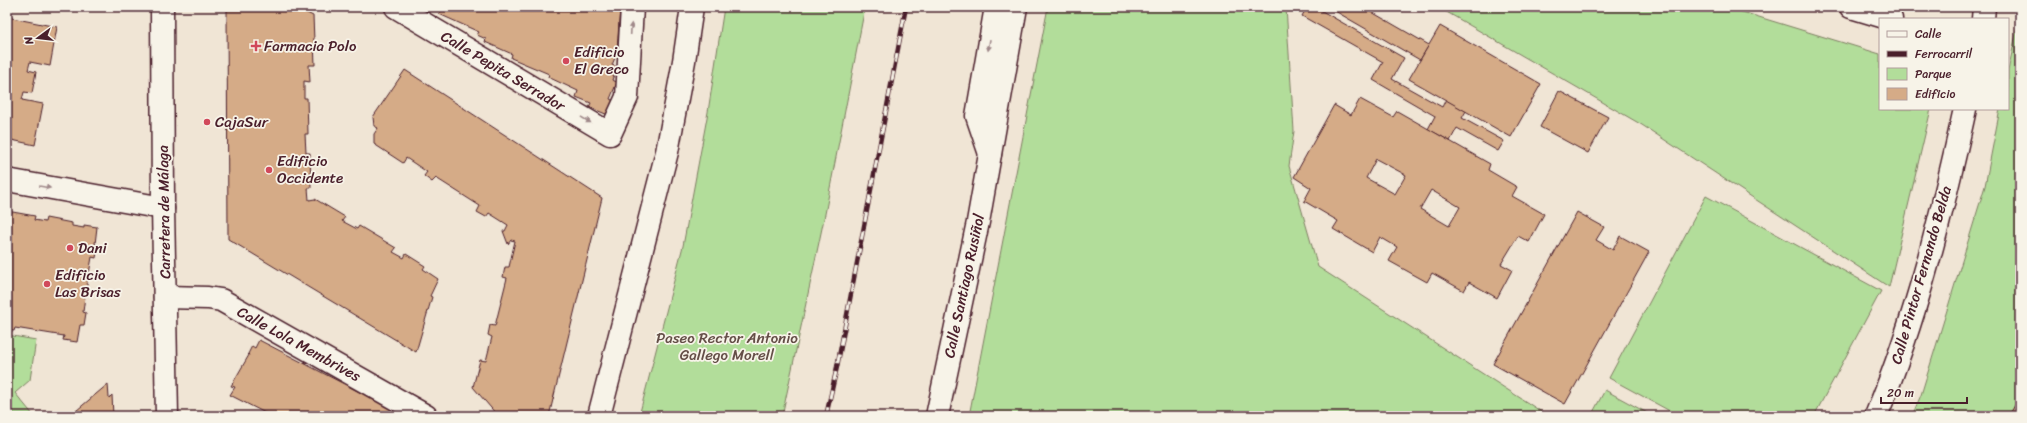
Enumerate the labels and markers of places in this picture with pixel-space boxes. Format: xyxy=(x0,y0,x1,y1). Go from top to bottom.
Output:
place label: Farmacia Polo xyxy=(264,33,357,59)
place label: Edificio El Greco xyxy=(574,39,629,82)
marker: Farmacia Polo xyxy=(251,41,261,51)
marker: Edificio El Greco xyxy=(561,56,571,66)
place label: CajaSur xyxy=(215,109,269,135)
marker: CajaSur xyxy=(202,117,212,127)
place label: Edificio Occidente xyxy=(277,148,343,191)
marker: Edificio Occidente xyxy=(264,165,274,175)
place label: Dani xyxy=(78,235,108,261)
marker: Dani xyxy=(65,243,75,253)
place label: Edificio Las Brisas xyxy=(55,262,121,305)
marker: Edificio Las Brisas xyxy=(42,279,52,289)

